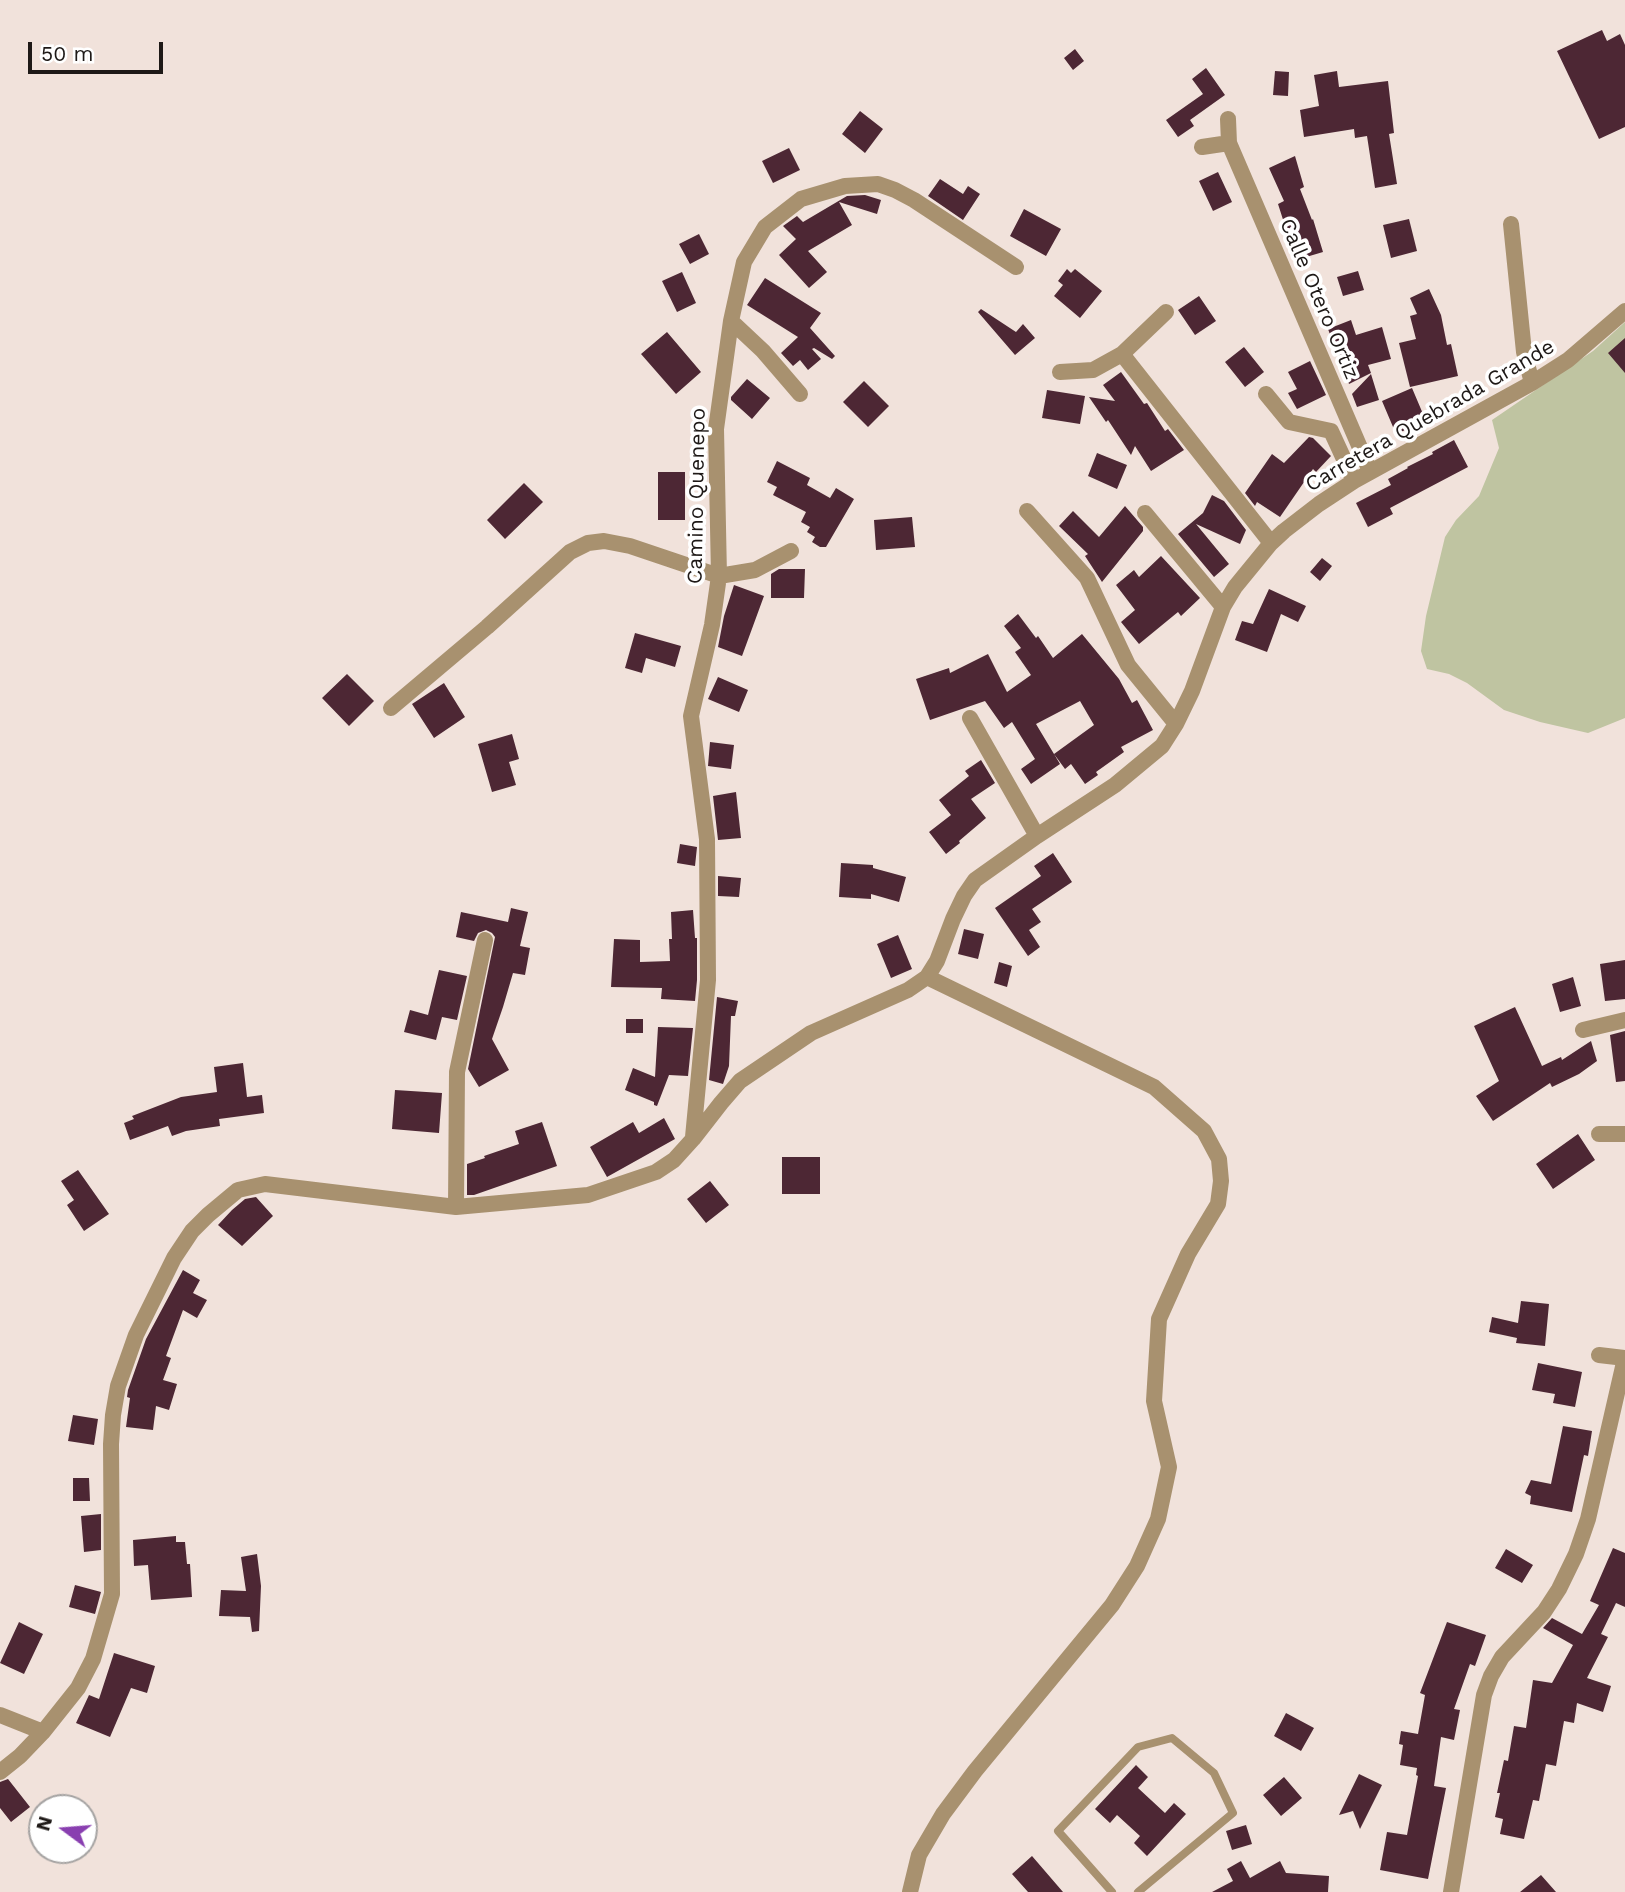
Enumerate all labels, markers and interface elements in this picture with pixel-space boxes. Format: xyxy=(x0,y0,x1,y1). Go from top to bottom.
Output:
scale bar xyxy=(32,28,166,72)
text: 50 m xyxy=(41,41,93,66)
street label: Calle Otero Ortiz xyxy=(1274,215,1364,383)
street label: Carretera Quebrada Grande xyxy=(1301,334,1559,498)
street label: Camino Quenepo xyxy=(683,408,711,584)
north arrow xyxy=(28,1794,98,1864)
text: N xyxy=(31,1814,57,1834)

